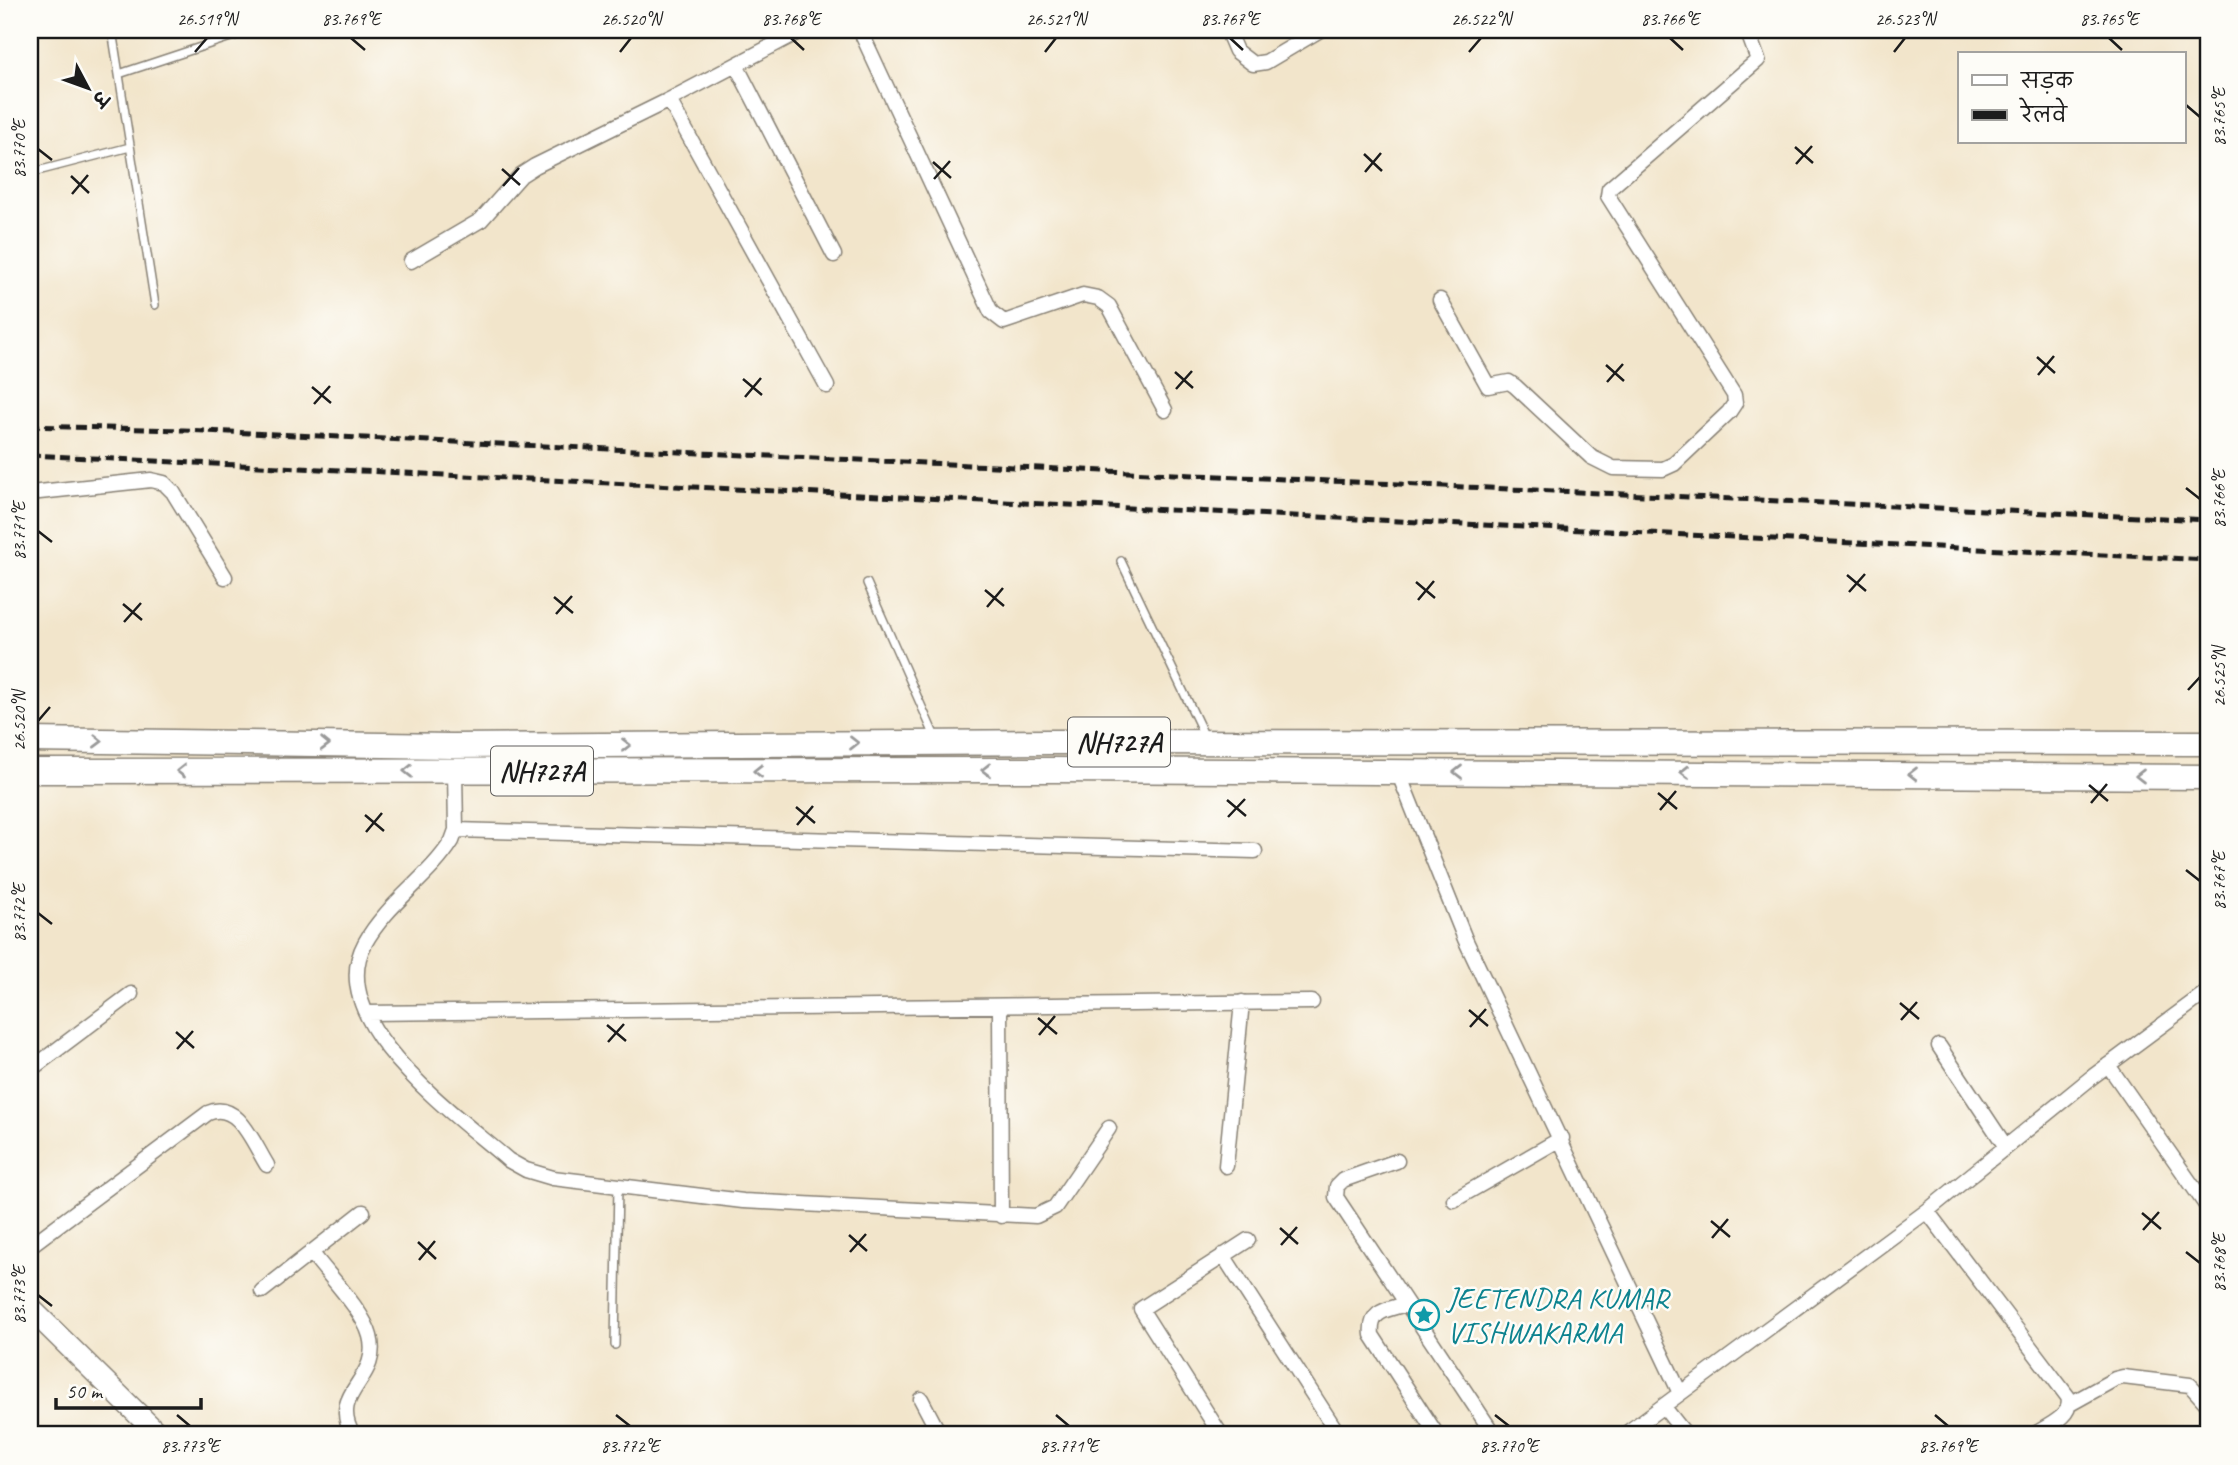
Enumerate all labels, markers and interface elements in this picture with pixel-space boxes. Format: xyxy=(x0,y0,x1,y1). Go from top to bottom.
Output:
text: 26.519°N xyxy=(177,8,240,30)
text: 83.769°E xyxy=(322,8,383,30)
text: 26.520°N xyxy=(601,8,664,30)
text: 83.768°E xyxy=(762,8,823,30)
text: 26.521°N xyxy=(1026,8,1089,30)
text: 83.767°E xyxy=(1201,8,1262,30)
text: 26.522°N xyxy=(1451,8,1514,30)
text: 83.766°E xyxy=(1641,8,1702,30)
text: 26.523°N xyxy=(1875,8,1938,30)
text: 83.765°E xyxy=(2080,8,2141,30)
north arrow xyxy=(52,52,122,122)
legend xyxy=(1958,52,2186,144)
text: सड़क xyxy=(2020,68,2074,94)
text: उ xyxy=(85,84,115,113)
text: 83.765°E xyxy=(2208,85,2230,146)
text: रेलवे xyxy=(2018,97,2068,128)
text: 83.770°E xyxy=(8,117,30,178)
text: 83.766°E xyxy=(2208,467,2230,528)
text: 83.771°E xyxy=(8,499,30,560)
text: 26.525°N xyxy=(2208,644,2230,707)
text: 26.520°N xyxy=(8,688,30,751)
road number: NH727A xyxy=(1068,718,1170,766)
one-way arrow xyxy=(93,733,104,749)
one-way arrow xyxy=(321,736,331,752)
one-way arrow xyxy=(849,736,860,751)
one-way arrow xyxy=(622,737,632,753)
road number: NH727A xyxy=(491,746,593,796)
one-way arrow xyxy=(980,762,990,778)
one-way arrow xyxy=(175,763,185,779)
one-way arrow xyxy=(402,763,413,779)
one-way arrow xyxy=(752,763,763,779)
one-way arrow xyxy=(1452,764,1462,780)
one-way arrow xyxy=(1679,764,1690,780)
one-way arrow xyxy=(1907,766,1917,782)
one-way arrow xyxy=(2134,768,2145,784)
text: 83.767°E xyxy=(2208,849,2230,910)
text: 83.772°E xyxy=(8,881,30,942)
text: 83.768°E xyxy=(2208,1231,2230,1292)
text: 83.773°E xyxy=(8,1263,30,1324)
place label: JEETENDRA KUMAR VISHWAKARMA xyxy=(1445,1279,1671,1351)
place icon: JEETENDRA KUMAR VISHWAKARMA xyxy=(1407,1298,1441,1332)
scale bar xyxy=(56,1367,201,1411)
text: 50 m xyxy=(66,1378,104,1404)
text: 83.773°E xyxy=(161,1435,222,1457)
text: 83.772°E xyxy=(601,1435,662,1457)
text: 83.771°E xyxy=(1040,1435,1101,1457)
text: 83.770°E xyxy=(1480,1435,1541,1457)
text: 83.769°E xyxy=(1919,1435,1980,1457)

